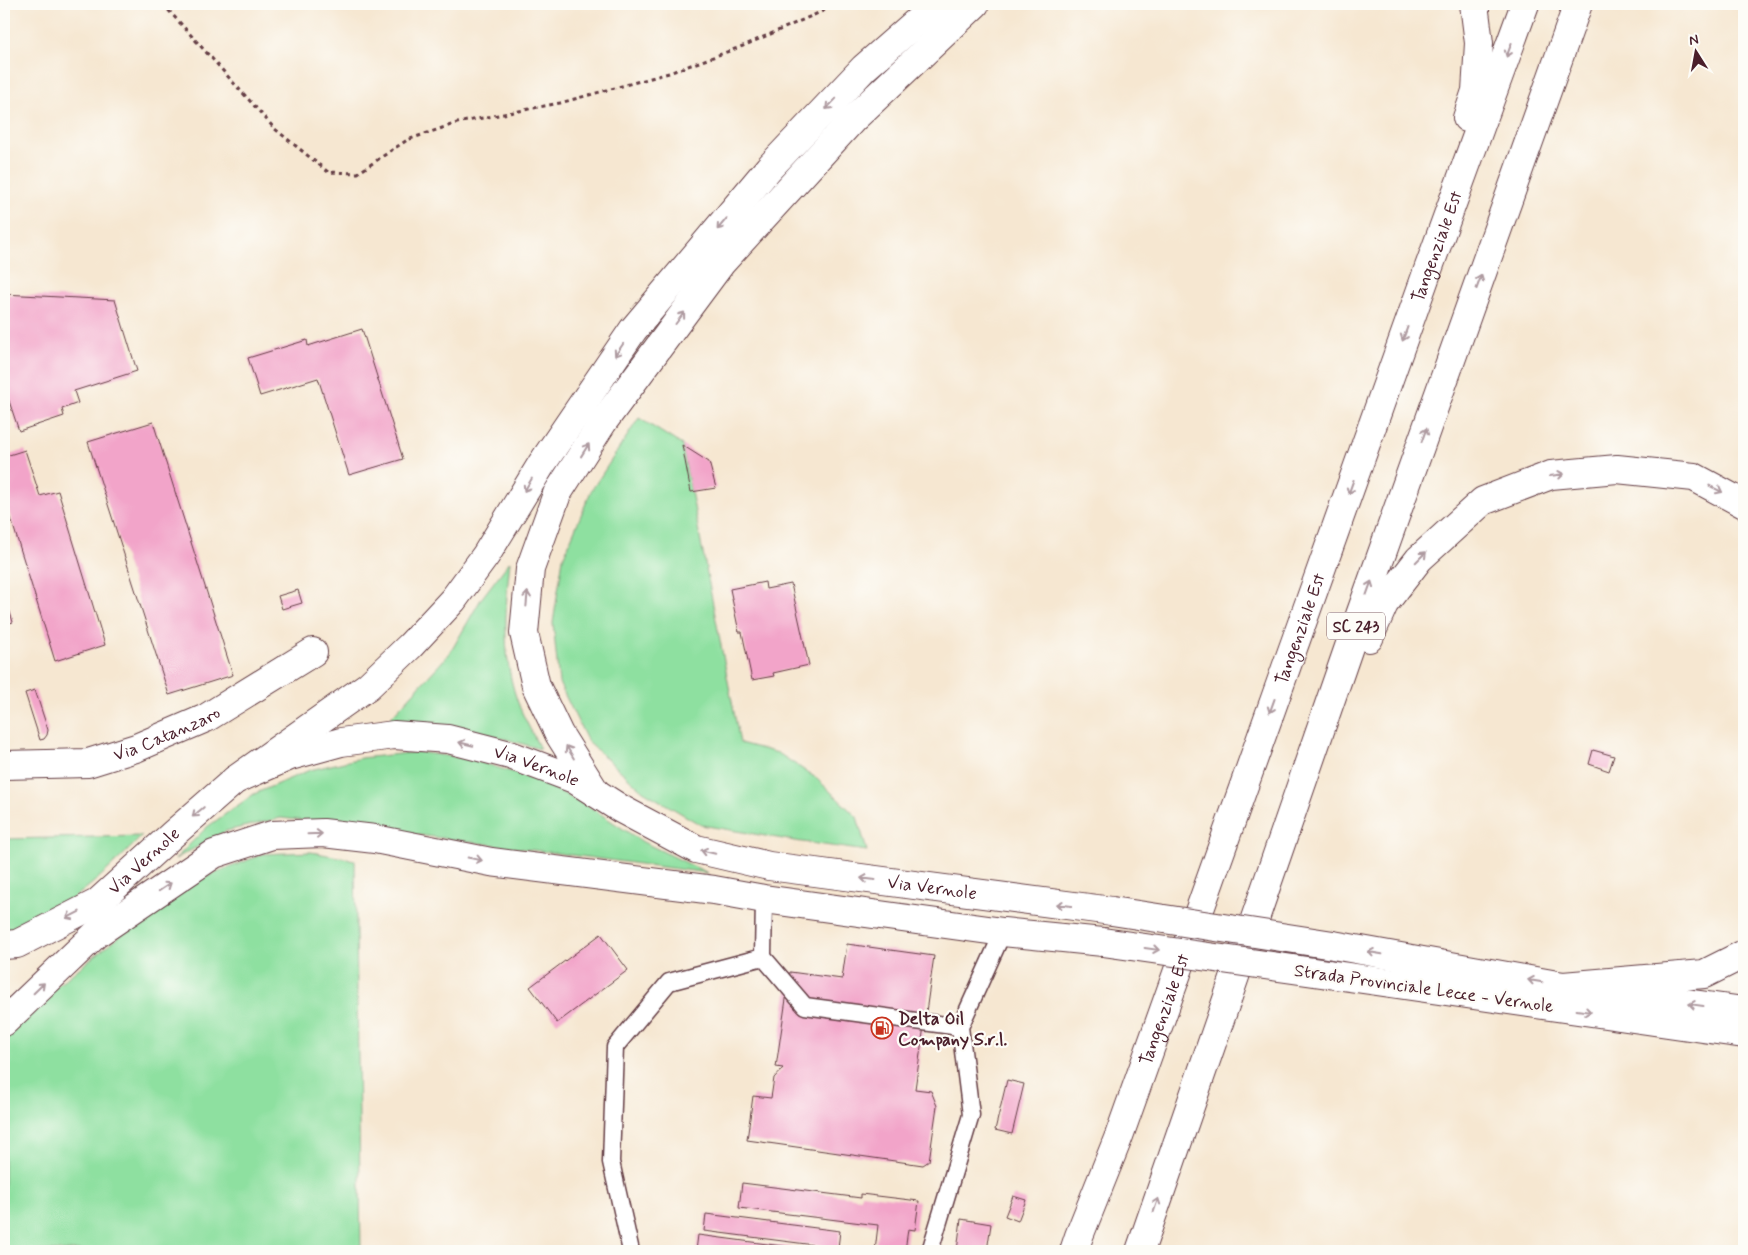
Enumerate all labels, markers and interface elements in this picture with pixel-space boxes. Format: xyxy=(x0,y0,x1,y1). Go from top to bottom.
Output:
north arrow xyxy=(1670,28,1720,78)
text: N xyxy=(1687,30,1700,50)
one-way arrow xyxy=(1504,41,1513,57)
one-way arrow xyxy=(825,97,837,109)
street label: Tangenziale Est xyxy=(1406,187,1469,306)
one-way arrow xyxy=(716,218,727,231)
one-way arrow xyxy=(1475,275,1484,291)
one-way arrow xyxy=(675,311,685,325)
one-way arrow xyxy=(1400,326,1409,341)
one-way arrow xyxy=(614,343,624,357)
one-way arrow xyxy=(1420,428,1429,444)
one-way arrow xyxy=(580,443,590,457)
one-way arrow xyxy=(1549,470,1565,480)
one-way arrow xyxy=(523,477,533,491)
one-way arrow xyxy=(1346,479,1355,494)
one-way arrow xyxy=(1709,484,1724,494)
one-way arrow xyxy=(1415,551,1428,563)
street label: Tangenziale Est xyxy=(1270,569,1332,688)
one-way arrow xyxy=(1365,581,1374,597)
one-way arrow xyxy=(522,591,532,607)
road number: SC 243 xyxy=(1327,612,1385,640)
one-way arrow xyxy=(1267,698,1276,713)
street label: Via Catanzaro xyxy=(110,701,225,767)
one-way arrow xyxy=(458,739,474,748)
street label: Via Vernole xyxy=(491,740,584,793)
one-way arrow xyxy=(565,745,575,759)
one-way arrow xyxy=(192,806,205,817)
street label: Via Vernole xyxy=(103,822,186,900)
one-way arrow xyxy=(307,829,323,838)
one-way arrow xyxy=(701,847,717,856)
one-way arrow xyxy=(467,854,483,864)
street label: Via Vernole xyxy=(886,871,978,906)
one-way arrow xyxy=(861,874,877,884)
one-way arrow xyxy=(158,882,172,892)
one-way arrow xyxy=(1056,900,1072,910)
one-way arrow xyxy=(66,911,81,920)
one-way arrow xyxy=(1143,944,1159,954)
one-way arrow xyxy=(1368,947,1384,957)
street label: Tangenziale Est xyxy=(1134,950,1196,1069)
street label: Strada Provinciale Lecce - Vernole xyxy=(1293,959,1555,1019)
one-way arrow xyxy=(1528,976,1544,986)
one-way arrow xyxy=(33,982,45,994)
one-way arrow xyxy=(1688,1000,1704,1010)
one-way arrow xyxy=(1576,1006,1592,1016)
place label: Delta Oil Company S.r.l. xyxy=(898,1007,1007,1052)
fuel station icon: Delta Oil Company S.r.l. xyxy=(870,1016,894,1040)
one-way arrow xyxy=(1152,1197,1162,1213)

